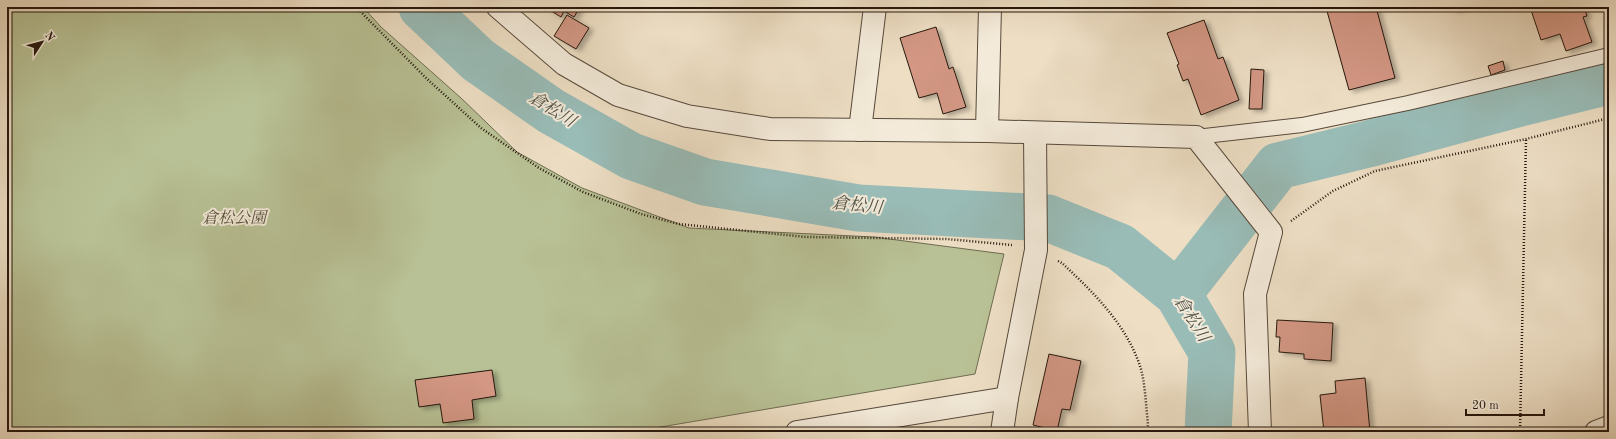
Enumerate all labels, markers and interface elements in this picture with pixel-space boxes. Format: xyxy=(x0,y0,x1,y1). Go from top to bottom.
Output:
north arrow xyxy=(22,22,62,62)
text: N xyxy=(42,30,56,44)
water label: 倉松川 xyxy=(526,88,581,132)
water label: 倉松川 xyxy=(831,193,885,217)
park label: 倉松公園 xyxy=(202,209,269,227)
water label: 倉松川 xyxy=(1170,292,1214,347)
scale bar xyxy=(1466,391,1544,417)
text: 20 m xyxy=(1472,400,1499,412)

